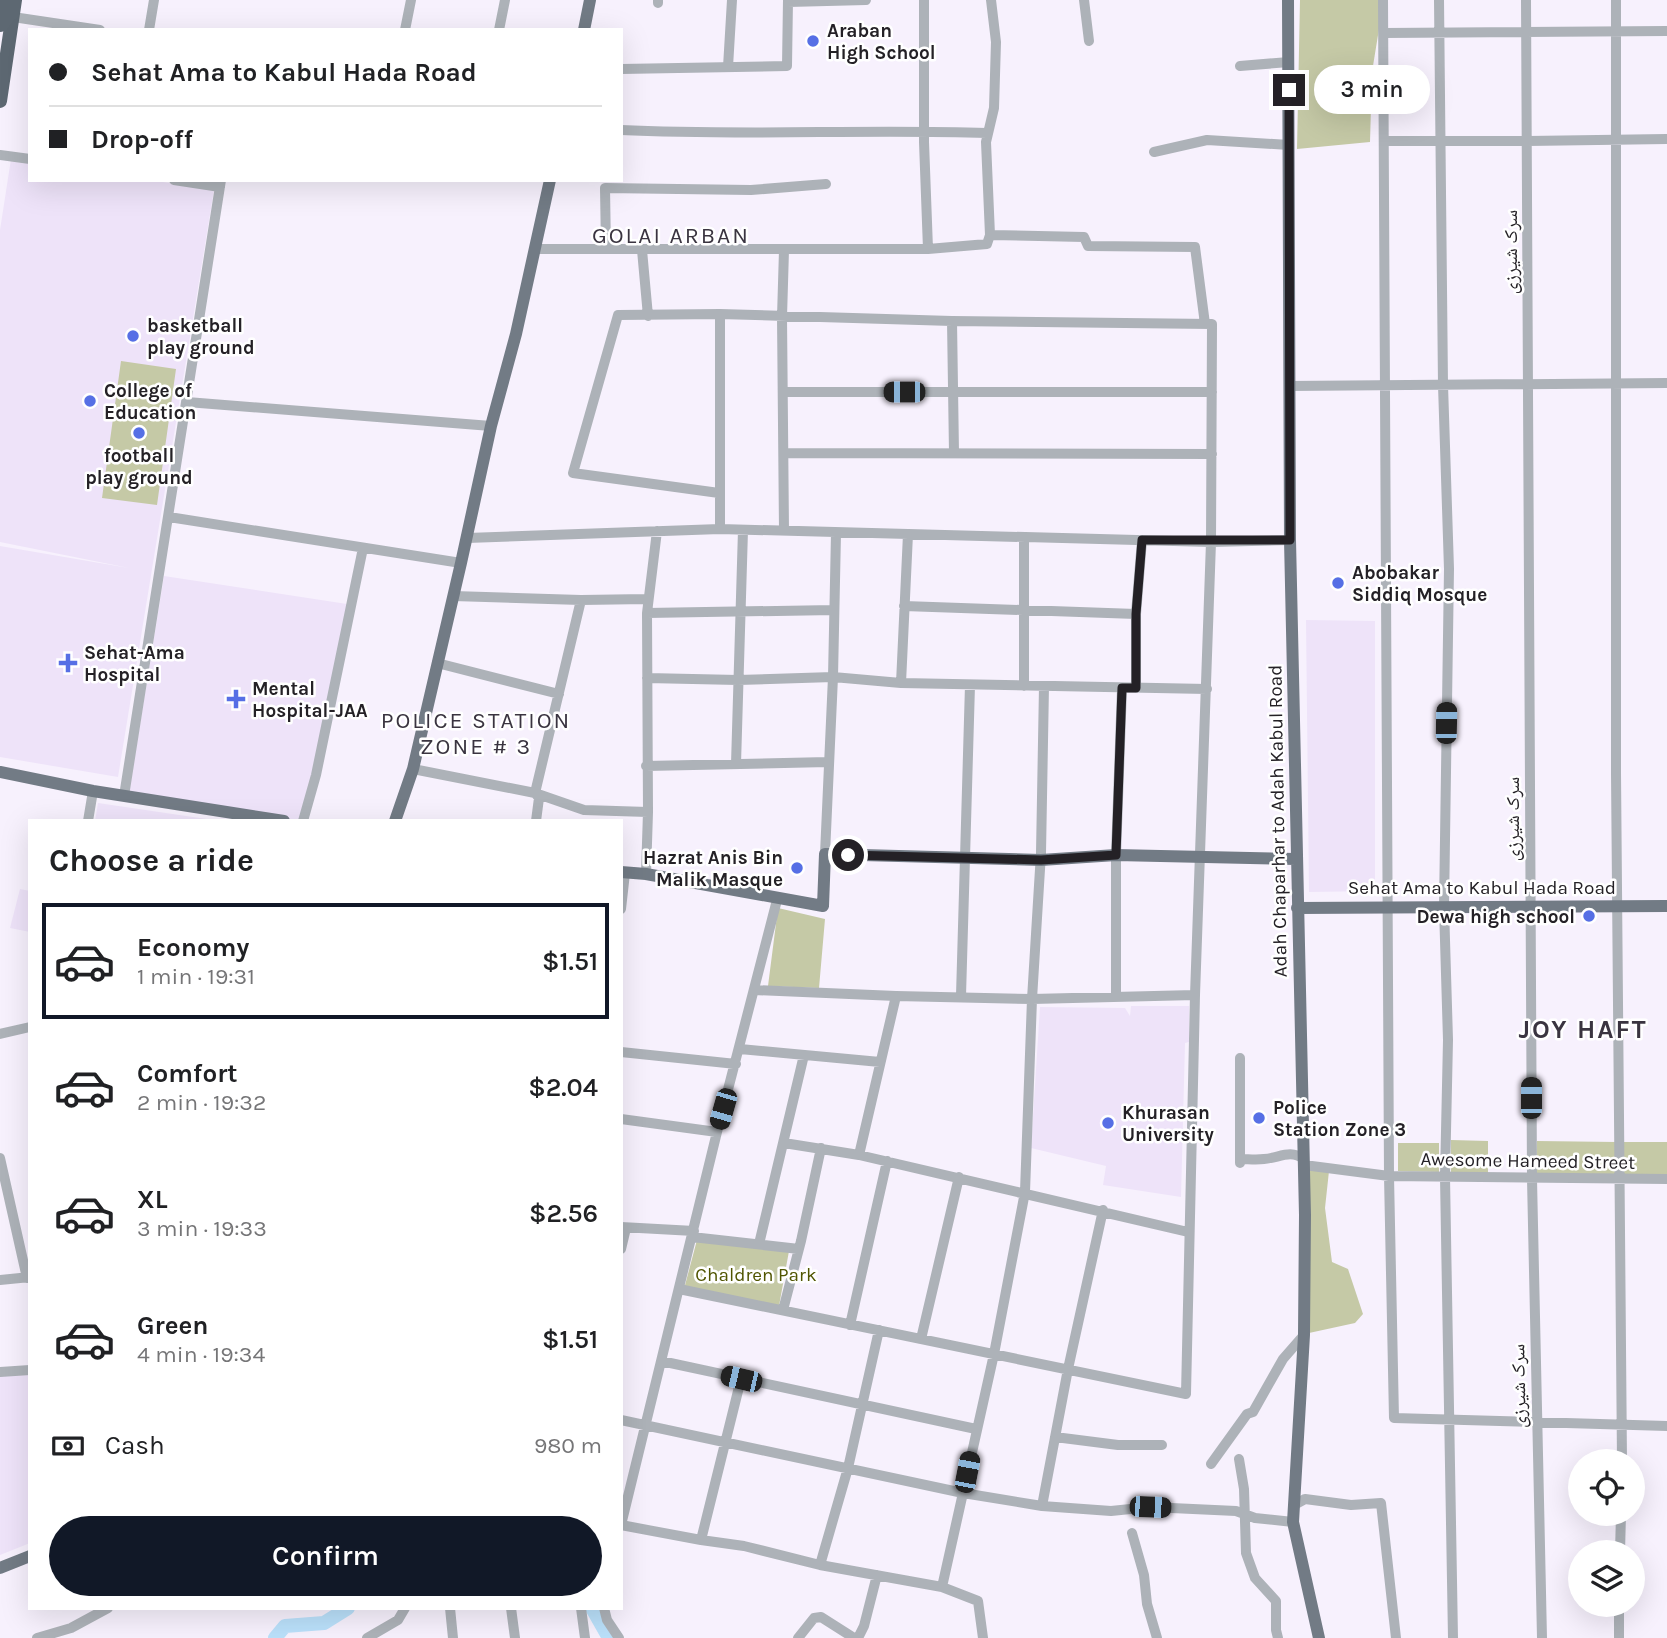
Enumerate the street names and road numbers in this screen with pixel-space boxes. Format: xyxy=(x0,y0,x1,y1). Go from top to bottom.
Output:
street label: سرک شیرزی xyxy=(1500,210,1522,294)
street label: Adah Chaparhar to Adah Kabul Road xyxy=(1264,664,1292,978)
street label: سرک شیرزی xyxy=(1502,777,1524,861)
street label: Sehat Ama to Kabul Hada Road xyxy=(1348,877,1616,899)
street label: Awesome Hameed Street xyxy=(1420,1148,1636,1174)
street label: سرک شیرزی xyxy=(1507,1344,1531,1428)

